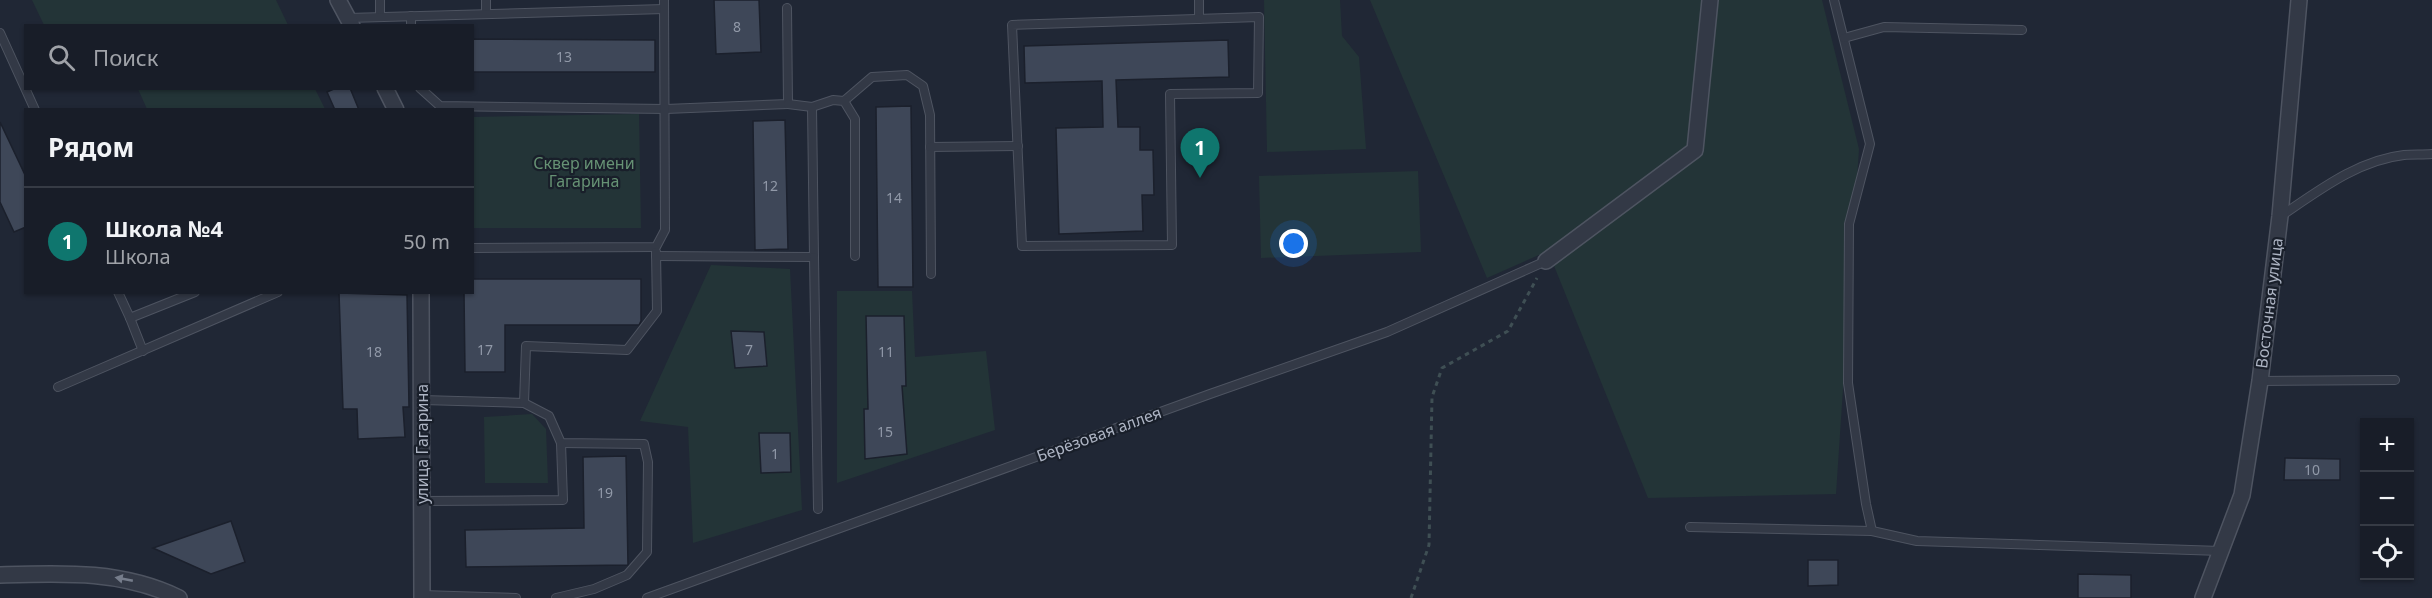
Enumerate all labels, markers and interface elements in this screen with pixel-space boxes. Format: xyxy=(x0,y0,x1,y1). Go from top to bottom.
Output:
house number: 8 xyxy=(733,17,741,36)
search box xyxy=(24,24,474,90)
icon: search xyxy=(45,41,78,74)
text: Поиск xyxy=(93,42,158,72)
house number: 13 xyxy=(556,47,572,66)
pin: 1 xyxy=(1180,128,1220,178)
text: Рядом xyxy=(48,129,134,165)
park label: Сквер имени Гагарина xyxy=(533,152,635,192)
house number: 12 xyxy=(762,176,778,195)
house number: 14 xyxy=(886,188,902,207)
text: Школа №4 xyxy=(105,213,223,243)
text: 1 xyxy=(62,228,73,255)
text: 50 m xyxy=(403,228,450,255)
your location xyxy=(1279,229,1308,258)
street label: Восточная улица xyxy=(2250,236,2288,370)
text: Школа xyxy=(105,243,171,270)
house number: 17 xyxy=(477,340,493,359)
house number: 7 xyxy=(745,340,753,359)
house number: 18 xyxy=(366,342,382,361)
house number: 11 xyxy=(878,342,894,361)
street label: улица Гагарина xyxy=(411,384,433,504)
street label: Берёзовая аллея xyxy=(1034,401,1164,467)
map controls xyxy=(2360,418,2414,580)
button: + xyxy=(2360,418,2414,472)
house number: 15 xyxy=(877,422,893,441)
house number: 1 xyxy=(771,444,779,463)
house number: 10 xyxy=(2304,460,2320,479)
button: − xyxy=(2360,472,2414,526)
house number: 19 xyxy=(597,483,613,502)
button: locate xyxy=(2360,526,2414,580)
one-way arrow xyxy=(114,574,133,583)

